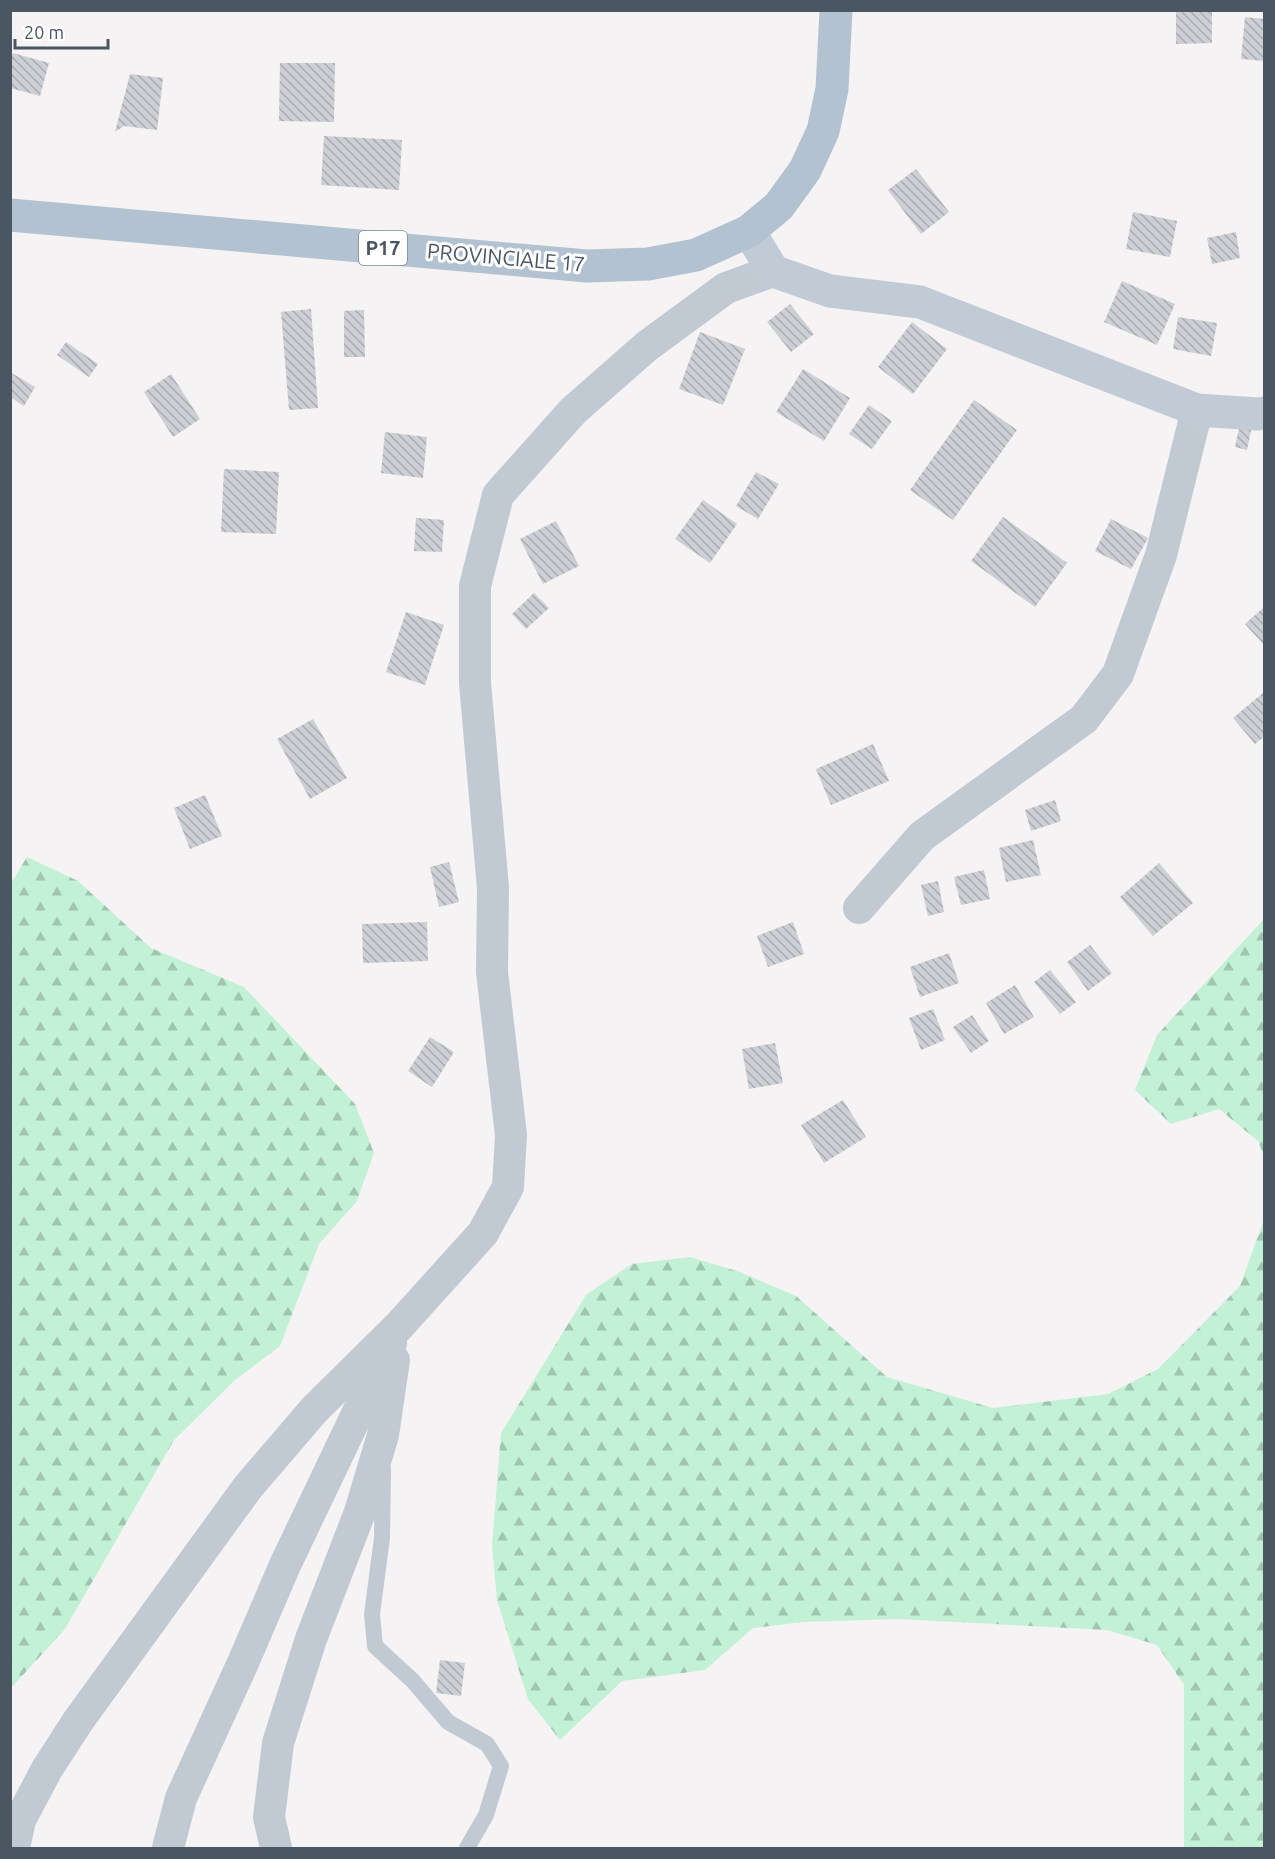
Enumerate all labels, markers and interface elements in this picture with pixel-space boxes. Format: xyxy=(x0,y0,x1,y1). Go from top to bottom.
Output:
scale bar xyxy=(15,12,108,50)
text: 20 m xyxy=(24,22,64,42)
road number: P17 xyxy=(359,231,407,265)
street label: PROVINCIALE 17 xyxy=(426,238,586,276)

